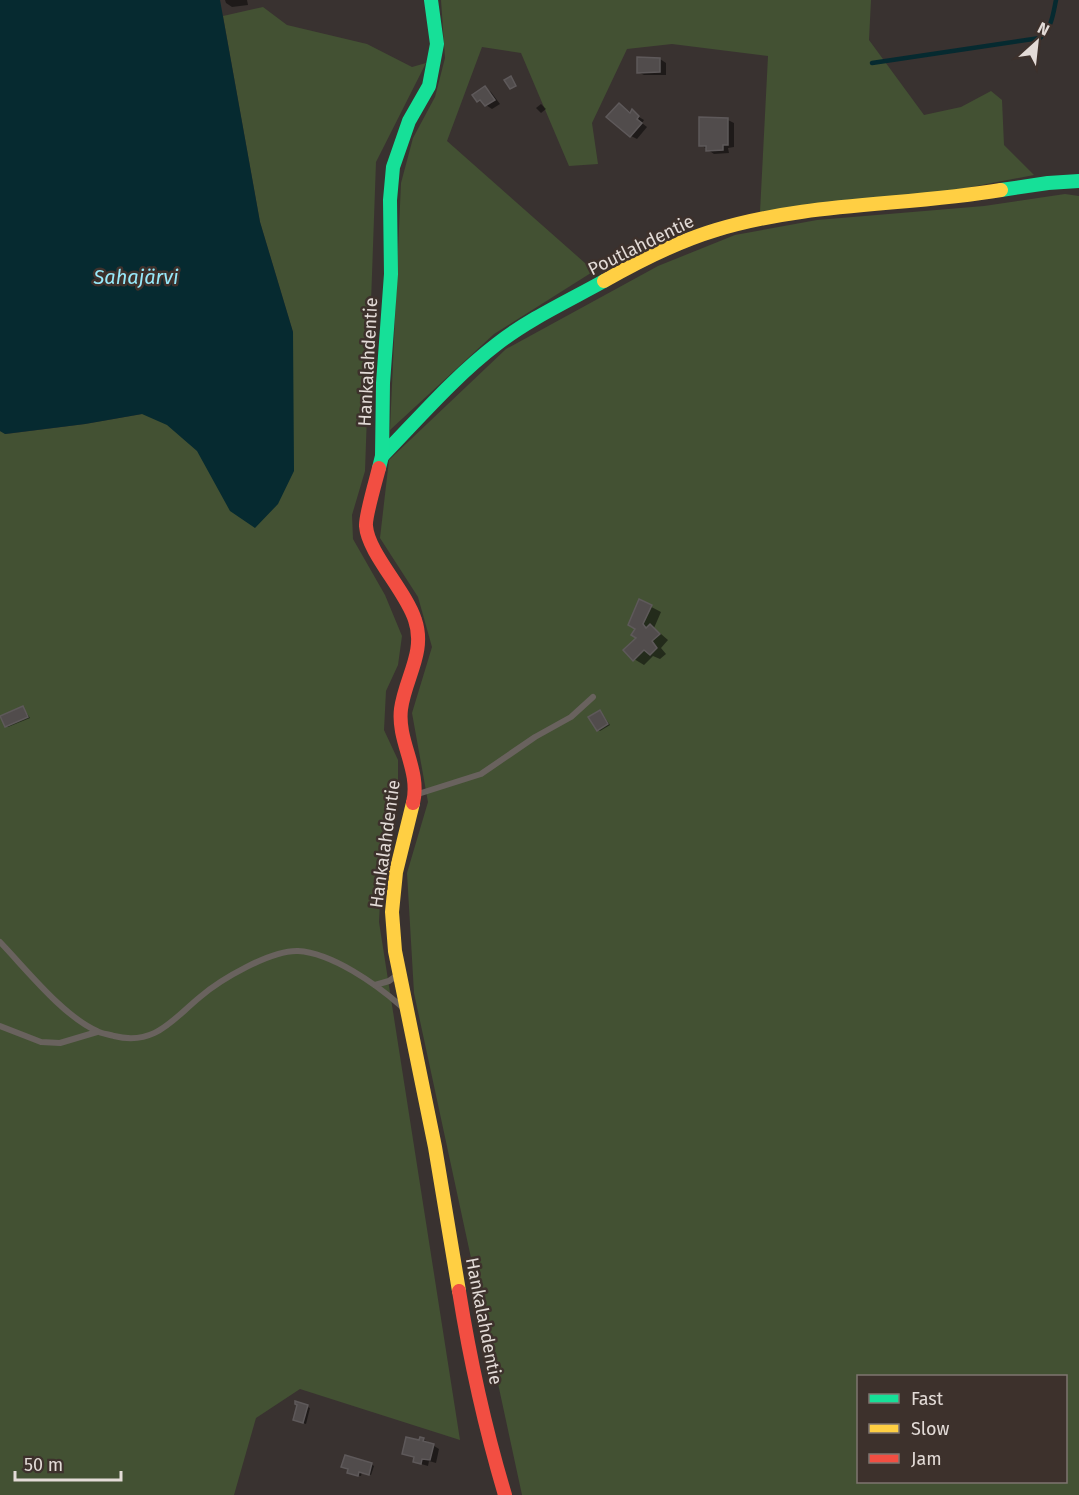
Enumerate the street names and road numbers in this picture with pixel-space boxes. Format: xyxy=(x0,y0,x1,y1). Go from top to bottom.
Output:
street label: Poutlahdentie xyxy=(584,210,698,280)
street label: Hankalahdentie xyxy=(354,297,382,427)
street label: Hankalahdentie xyxy=(365,779,405,909)
street label: Hankalahdentie xyxy=(461,1256,507,1386)

